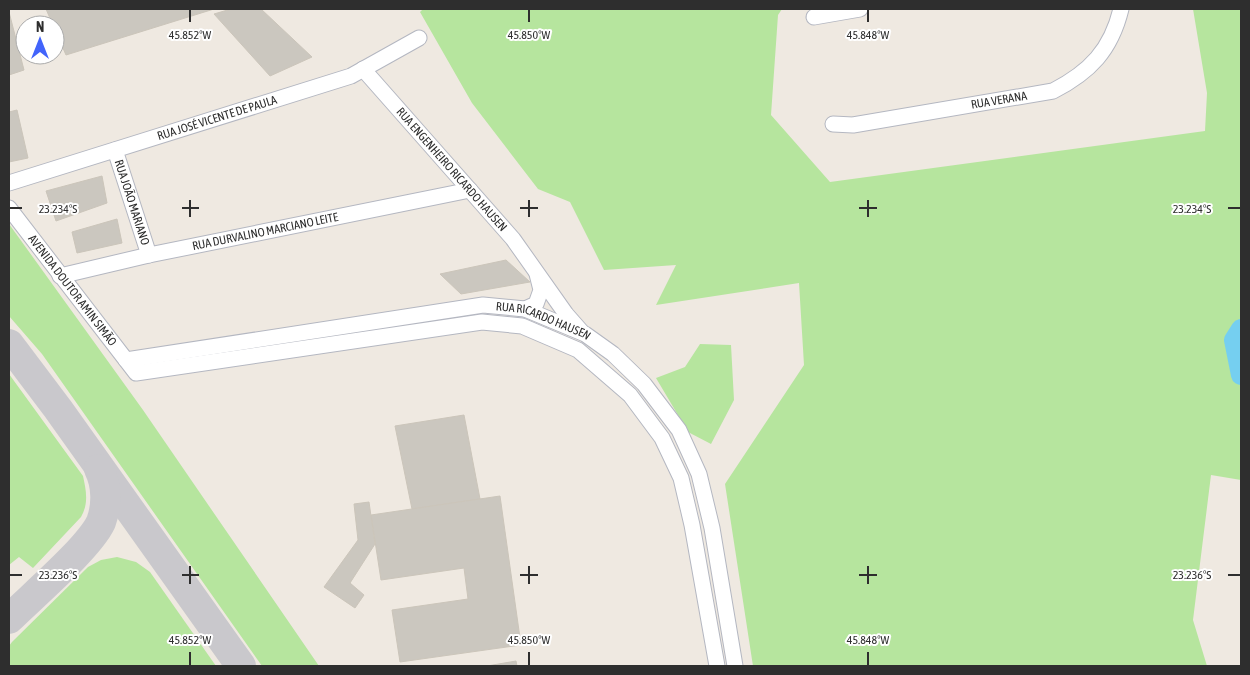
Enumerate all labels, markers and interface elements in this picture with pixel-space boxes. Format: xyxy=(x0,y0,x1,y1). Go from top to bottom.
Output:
north arrow xyxy=(15,15,65,65)
text: N xyxy=(36,19,44,35)
text: 45.852°W xyxy=(169,28,211,42)
text: 45.850°W xyxy=(508,28,550,42)
text: 45.848°W xyxy=(847,28,889,42)
street label: RUA VERANA xyxy=(970,89,1028,112)
street label: RUA JOSÉ VICENTE DE PAULA xyxy=(156,93,279,143)
street label: RUA ENGENHEIRO RICARDO HAUSEN xyxy=(393,105,510,234)
street label: RUA JOÃO MARIANO xyxy=(112,158,152,247)
text: 23.234°S xyxy=(39,202,77,216)
text: 23.234°S xyxy=(1173,202,1211,216)
street label: RUA DURVALINO MARCIANO LEITE xyxy=(191,210,339,253)
street label: AVENIDA DOUTOR AMIN SIMÃO xyxy=(25,232,120,349)
street label: RUA RICARDO HAUSEN xyxy=(495,299,593,343)
text: 23.236°S xyxy=(39,568,77,582)
text: 23.236°S xyxy=(1173,568,1211,582)
text: 45.852°W xyxy=(169,633,211,647)
text: 45.850°W xyxy=(508,633,550,647)
text: 45.848°W xyxy=(847,633,889,647)

